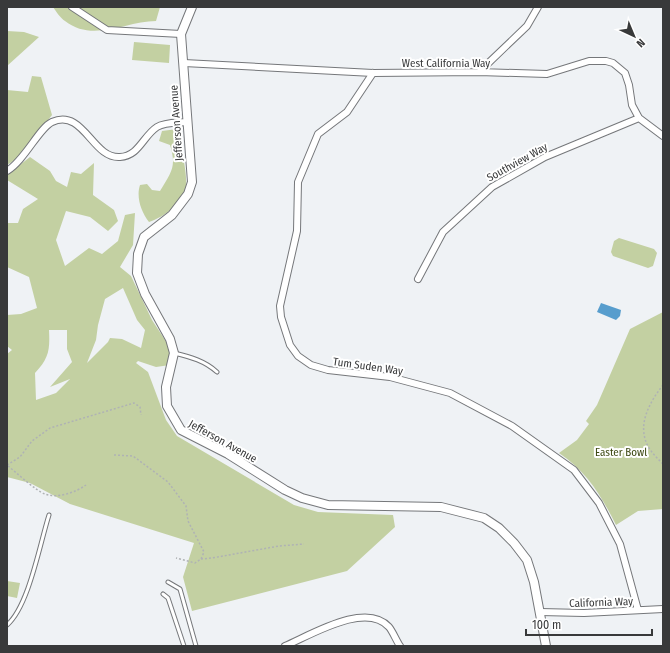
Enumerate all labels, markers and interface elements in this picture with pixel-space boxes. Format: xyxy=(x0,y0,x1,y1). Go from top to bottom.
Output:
north arrow xyxy=(614,16,654,56)
text: N xyxy=(634,36,647,50)
street label: West California Way xyxy=(402,57,490,70)
street label: Jefferson Avenue xyxy=(167,85,186,161)
street label: Southview Way xyxy=(485,140,550,184)
street label: Tum Suden Way xyxy=(332,355,404,378)
street label: Jefferson Avenue xyxy=(186,417,259,466)
park label: Easter Bowl xyxy=(595,446,647,459)
street label: California Way xyxy=(569,595,633,610)
scale bar xyxy=(526,611,652,637)
text: 100 m xyxy=(532,618,561,632)

